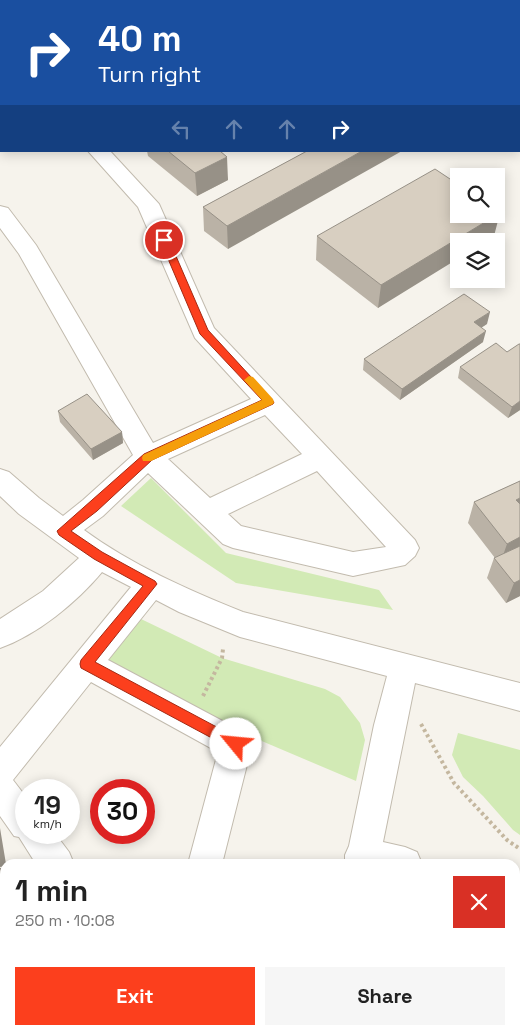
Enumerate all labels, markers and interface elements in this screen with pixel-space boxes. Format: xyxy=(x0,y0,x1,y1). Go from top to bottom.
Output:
text: 40 m xyxy=(98,17,182,61)
icon: right xyxy=(15,20,80,85)
text: Turn right xyxy=(98,60,201,88)
icon: left xyxy=(167,115,195,143)
icon: ahead xyxy=(220,115,248,143)
icon: ahead xyxy=(273,115,301,143)
icon: right xyxy=(326,115,354,143)
map controls xyxy=(450,168,505,288)
button: search xyxy=(450,168,505,223)
pin xyxy=(143,219,185,261)
icon: arrive xyxy=(150,226,178,254)
button: layers xyxy=(450,233,505,288)
position arrow xyxy=(209,717,261,769)
speed limit sign: 30 xyxy=(90,779,155,844)
text: 19 xyxy=(34,789,61,821)
text: km/h xyxy=(33,816,62,832)
text: 1 min xyxy=(15,871,88,910)
button: close xyxy=(453,876,505,928)
text: 250 m · 10:08 xyxy=(15,910,115,931)
button: Exit xyxy=(15,967,255,1025)
button: Share xyxy=(265,967,505,1025)

